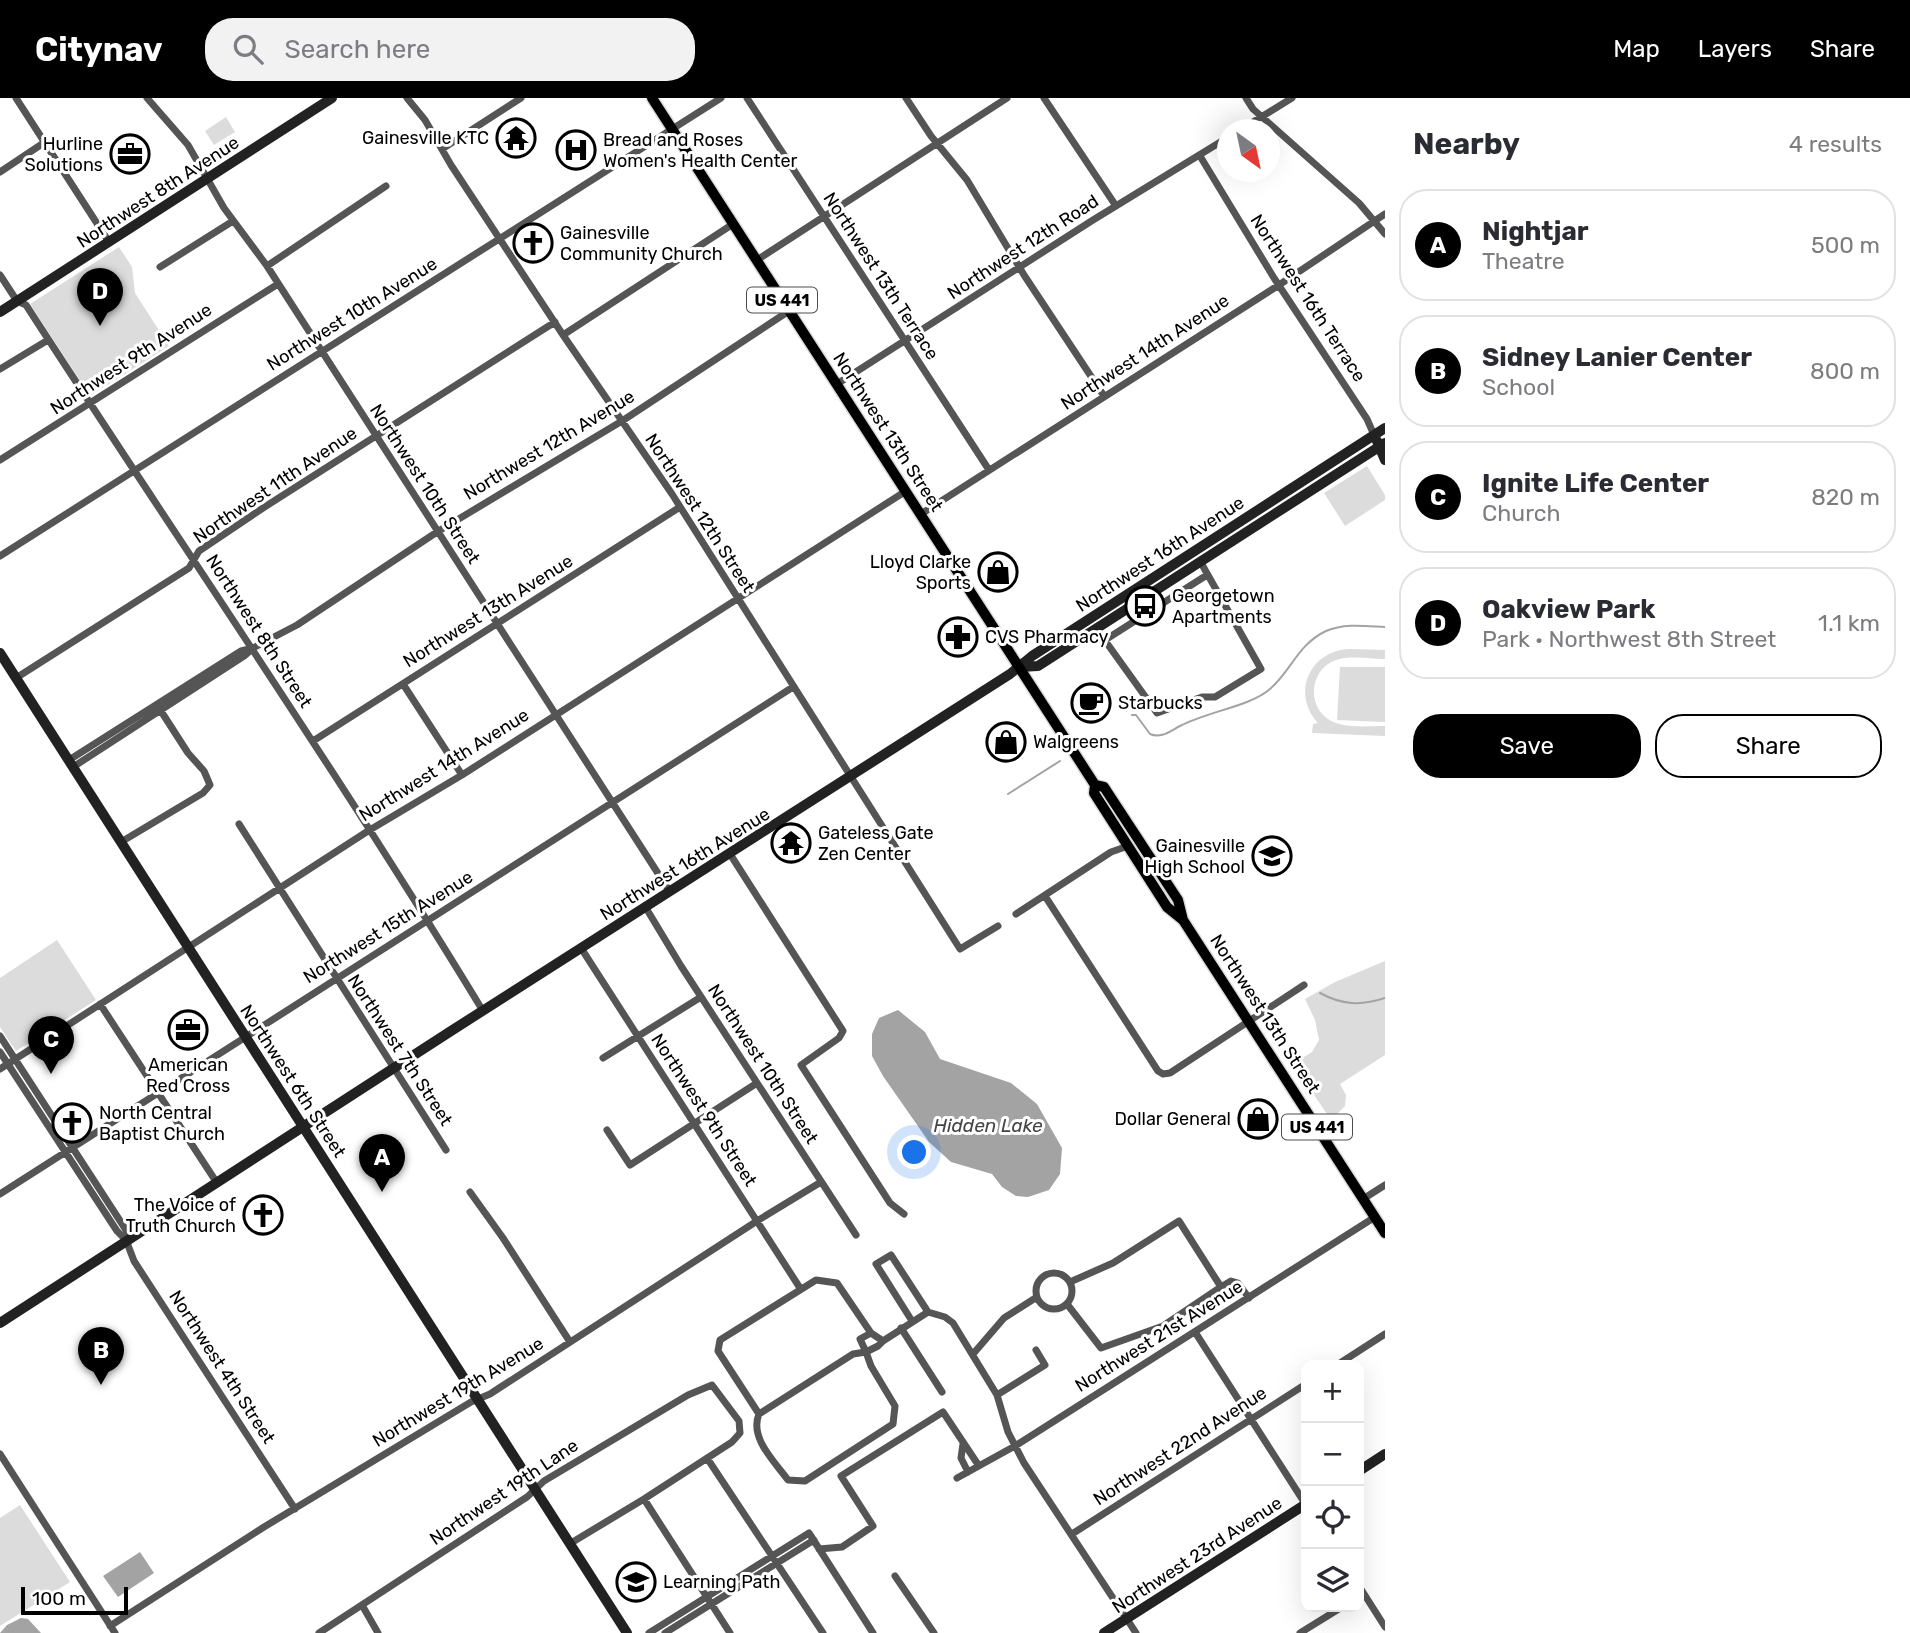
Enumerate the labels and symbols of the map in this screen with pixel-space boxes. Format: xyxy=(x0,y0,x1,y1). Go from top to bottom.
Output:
temple icon: Gainesville KTC xyxy=(495,117,537,159)
north arrow xyxy=(1217,119,1280,182)
place label: Gainesville KTC xyxy=(362,127,489,149)
hospital icon: Bread and Roses Women's Health Center xyxy=(555,129,597,171)
place label: Bread and Roses Women's Health Center xyxy=(603,129,798,172)
street label: Northwest 8th Avenue xyxy=(73,131,243,253)
place label: Hurline Solutions xyxy=(24,133,103,176)
office icon: Hurline Solutions xyxy=(109,133,151,175)
street label: Northwest 13th Terrace xyxy=(819,188,943,364)
street label: Northwest 12th Road xyxy=(943,190,1103,304)
street label: Northwest 16th Terrace xyxy=(1246,210,1370,386)
church icon: Gainesville Community Church xyxy=(512,222,554,264)
place label: Gainesville Community Church xyxy=(560,222,723,265)
street label: Northwest 10th Avenue xyxy=(263,253,441,375)
pin: D xyxy=(77,268,123,326)
road number: US 441 xyxy=(747,288,817,312)
street label: Northwest 14th Avenue xyxy=(1057,289,1233,415)
street label: Northwest 9th Avenue xyxy=(46,299,216,419)
street label: Northwest 13th Street xyxy=(828,348,948,516)
street label: Northwest 12th Avenue xyxy=(459,385,639,505)
street label: Northwest 10th Street xyxy=(365,400,485,568)
street label: Northwest 11th Avenue xyxy=(189,422,361,548)
street label: Northwest 12th Street xyxy=(640,429,760,597)
street label: Northwest 16th Avenue xyxy=(1072,491,1248,617)
street label: Northwest 8th Street xyxy=(201,550,317,712)
street label: Northwest 13th Avenue xyxy=(399,550,577,672)
place label: Lloyd Clarke Sports xyxy=(870,551,971,594)
shop icon: Lloyd Clarke Sports xyxy=(977,551,1019,593)
bus stop icon: Georgetown Apartments xyxy=(1124,585,1166,627)
place label: Georgetown Apartments xyxy=(1172,585,1275,628)
pharmacy icon: CVS Pharmacy xyxy=(937,616,979,658)
place label: CVS Pharmacy xyxy=(985,626,1109,648)
cafe icon: Starbucks xyxy=(1070,682,1112,724)
place label: Starbucks xyxy=(1118,692,1203,714)
street label: Northwest 14th Avenue xyxy=(355,704,533,826)
shop icon: Walgreens xyxy=(985,721,1027,763)
place label: Walgreens xyxy=(1033,731,1119,753)
street label: Northwest 16th Avenue xyxy=(596,803,774,925)
temple icon: Gateless Gate Zen Center xyxy=(770,822,812,864)
place label: Gateless Gate Zen Center xyxy=(818,822,934,865)
place label: Gainesville High School xyxy=(1145,835,1245,878)
school or university icon: Gainesville High School xyxy=(1251,835,1293,877)
street label: Northwest 15th Avenue xyxy=(299,866,477,988)
street label: Northwest 13th Street xyxy=(1205,930,1325,1098)
street label: Northwest 7th Street xyxy=(343,970,457,1130)
street label: Northwest 10th Street xyxy=(703,980,823,1148)
street label: Northwest 6th Street xyxy=(235,1000,351,1162)
office icon: American Red Cross xyxy=(167,1009,209,1051)
pin: C xyxy=(28,1016,74,1074)
street label: Northwest 9th Street xyxy=(646,1030,762,1190)
place label: American Red Cross xyxy=(146,1054,230,1097)
shop icon: Dollar General xyxy=(1237,1098,1279,1140)
church icon: North Central Baptist Church xyxy=(51,1102,93,1144)
place label: North Central Baptist Church xyxy=(99,1102,225,1145)
place label: Dollar General xyxy=(1114,1108,1231,1130)
water label: Hidden Lake xyxy=(933,1114,1043,1137)
road number: US 441 xyxy=(1282,1114,1352,1140)
pin: A xyxy=(359,1134,405,1192)
your location xyxy=(897,1135,931,1169)
place label: The Voice of Truth Church xyxy=(126,1194,236,1237)
church icon: The Voice of Truth Church xyxy=(242,1194,284,1236)
street label: Northwest 21st Avenue xyxy=(1071,1275,1247,1397)
street label: Northwest 4th Street xyxy=(164,1286,280,1448)
pin: B xyxy=(78,1327,124,1385)
street label: Northwest 19th Avenue xyxy=(368,1332,548,1452)
street label: Northwest 22nd Avenue xyxy=(1089,1382,1271,1510)
street label: Northwest 19th Lane xyxy=(426,1434,582,1550)
street label: Northwest 23rd Avenue xyxy=(1108,1492,1286,1618)
school or university icon: Learning Path xyxy=(615,1561,657,1603)
place label: Learning Path xyxy=(663,1571,780,1593)
scale bar xyxy=(21,1584,128,1616)

